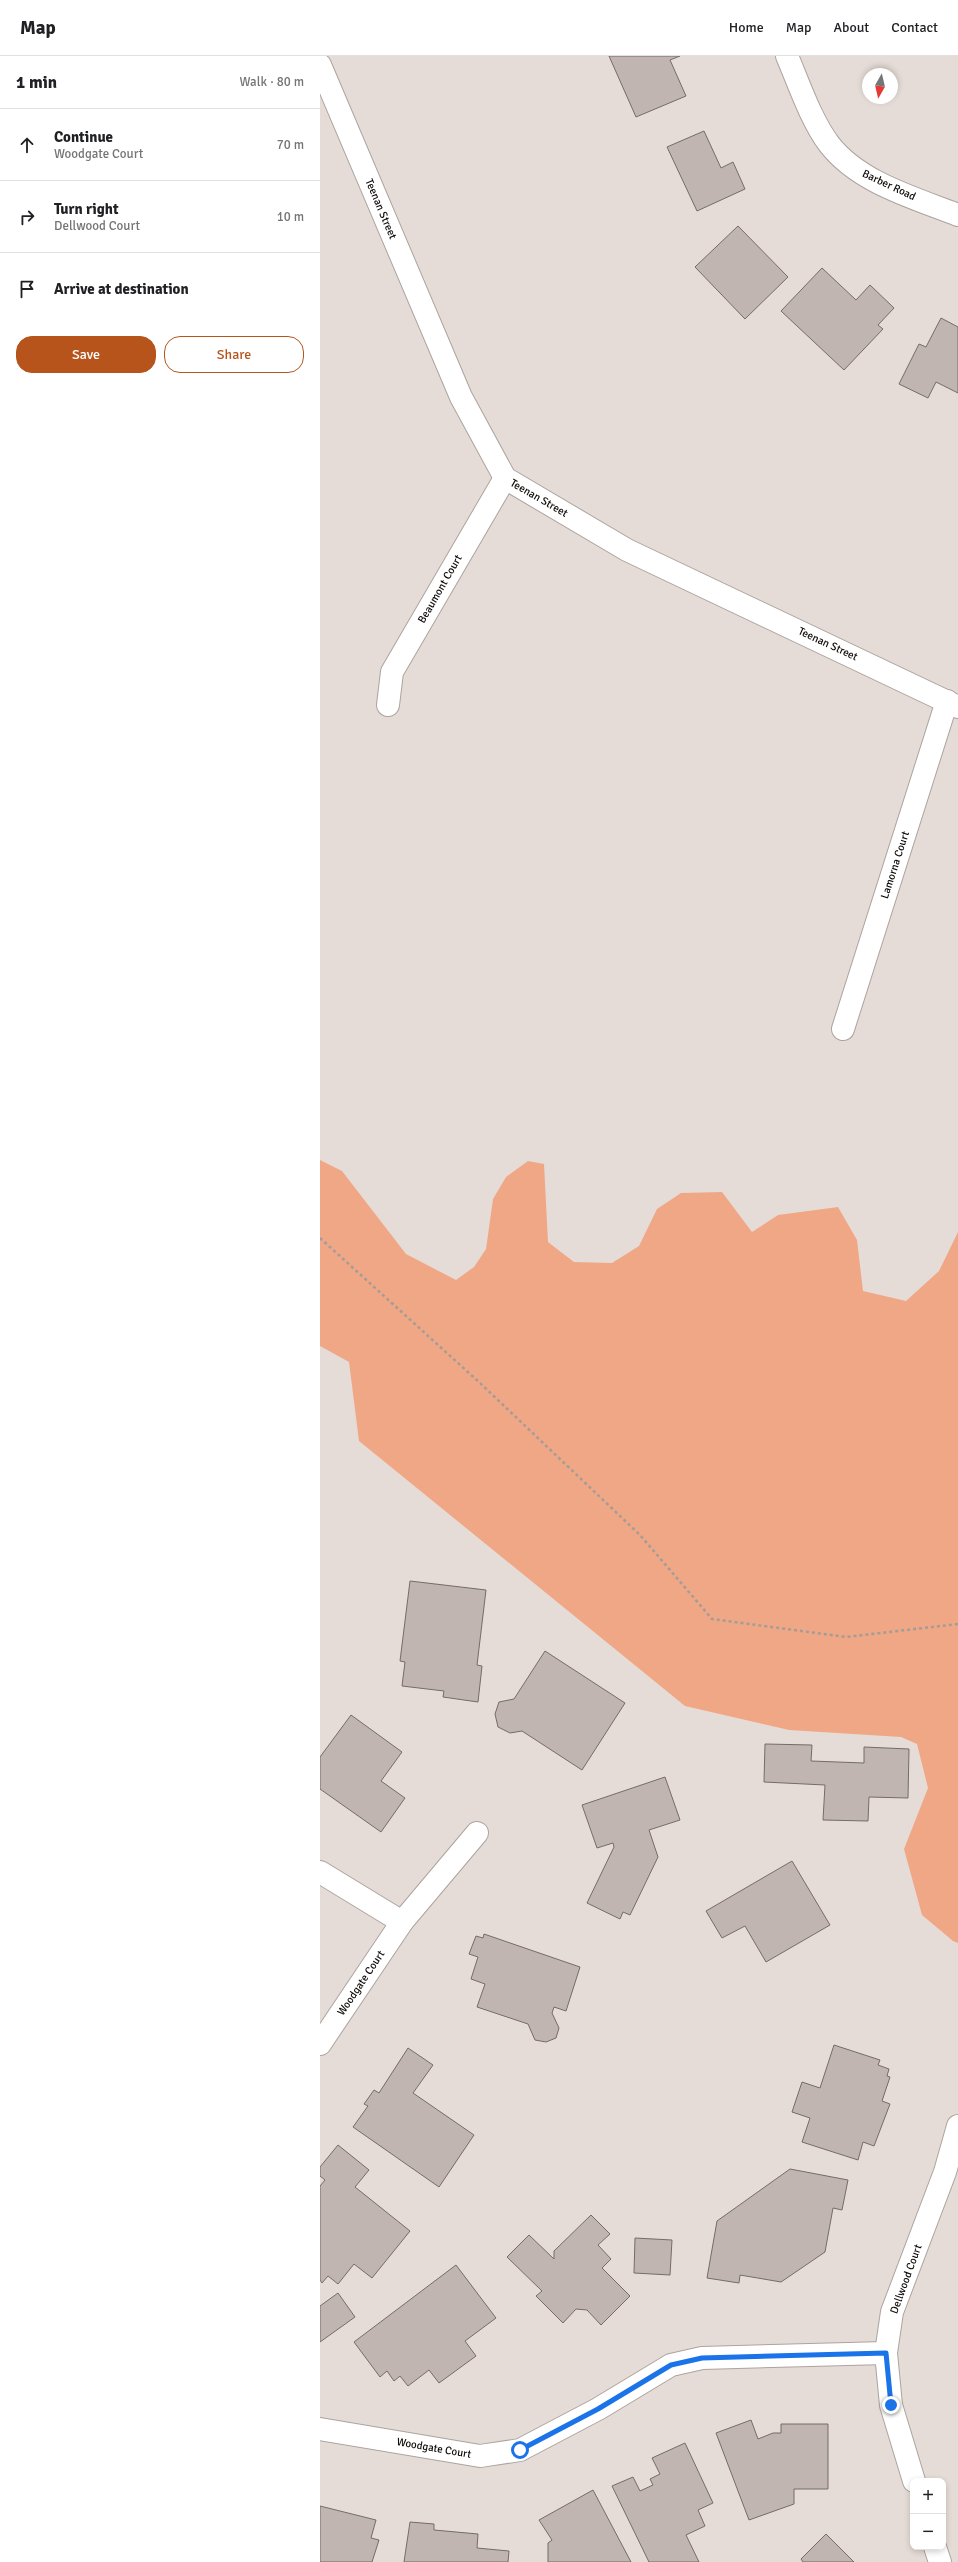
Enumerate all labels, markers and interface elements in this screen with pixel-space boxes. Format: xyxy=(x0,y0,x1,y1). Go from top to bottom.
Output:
text: Map xyxy=(20,16,56,40)
text: Home xyxy=(729,19,764,36)
text: Map xyxy=(786,19,811,36)
text: About xyxy=(833,19,869,36)
text: Contact xyxy=(891,19,938,36)
north arrow xyxy=(862,68,898,104)
text: 1 min xyxy=(16,72,57,93)
text: Walk · 80 m xyxy=(240,74,304,90)
text: Continue xyxy=(54,128,113,146)
icon: ahead xyxy=(16,134,38,156)
text: 70 m xyxy=(277,137,304,153)
text: Woodgate Court xyxy=(54,146,143,162)
street label: Barber Road xyxy=(860,167,918,203)
street label: Teenan Street xyxy=(362,177,400,241)
text: Turn right xyxy=(54,200,119,218)
icon: right xyxy=(16,206,38,228)
text: 10 m xyxy=(277,209,304,225)
text: Dellwood Court xyxy=(54,218,140,234)
icon: arrive xyxy=(16,278,38,300)
text: Arrive at destination xyxy=(54,280,189,298)
button: Save xyxy=(16,336,156,373)
button: Share xyxy=(164,336,304,373)
street label: Teenan Street xyxy=(508,476,570,520)
street label: Beaumont Court xyxy=(415,552,465,626)
street label: Teenan Street xyxy=(796,625,860,664)
street label: Lamorna Court xyxy=(878,829,912,900)
street label: Woodgate Court xyxy=(334,1948,388,2018)
street label: Dellwood Court xyxy=(887,2242,925,2315)
route end xyxy=(882,2396,900,2414)
street label: Woodgate Court xyxy=(396,2435,472,2461)
route start xyxy=(511,2441,529,2459)
map controls xyxy=(910,2478,946,2550)
button: + xyxy=(910,2478,946,2514)
button: − xyxy=(910,2514,946,2550)

